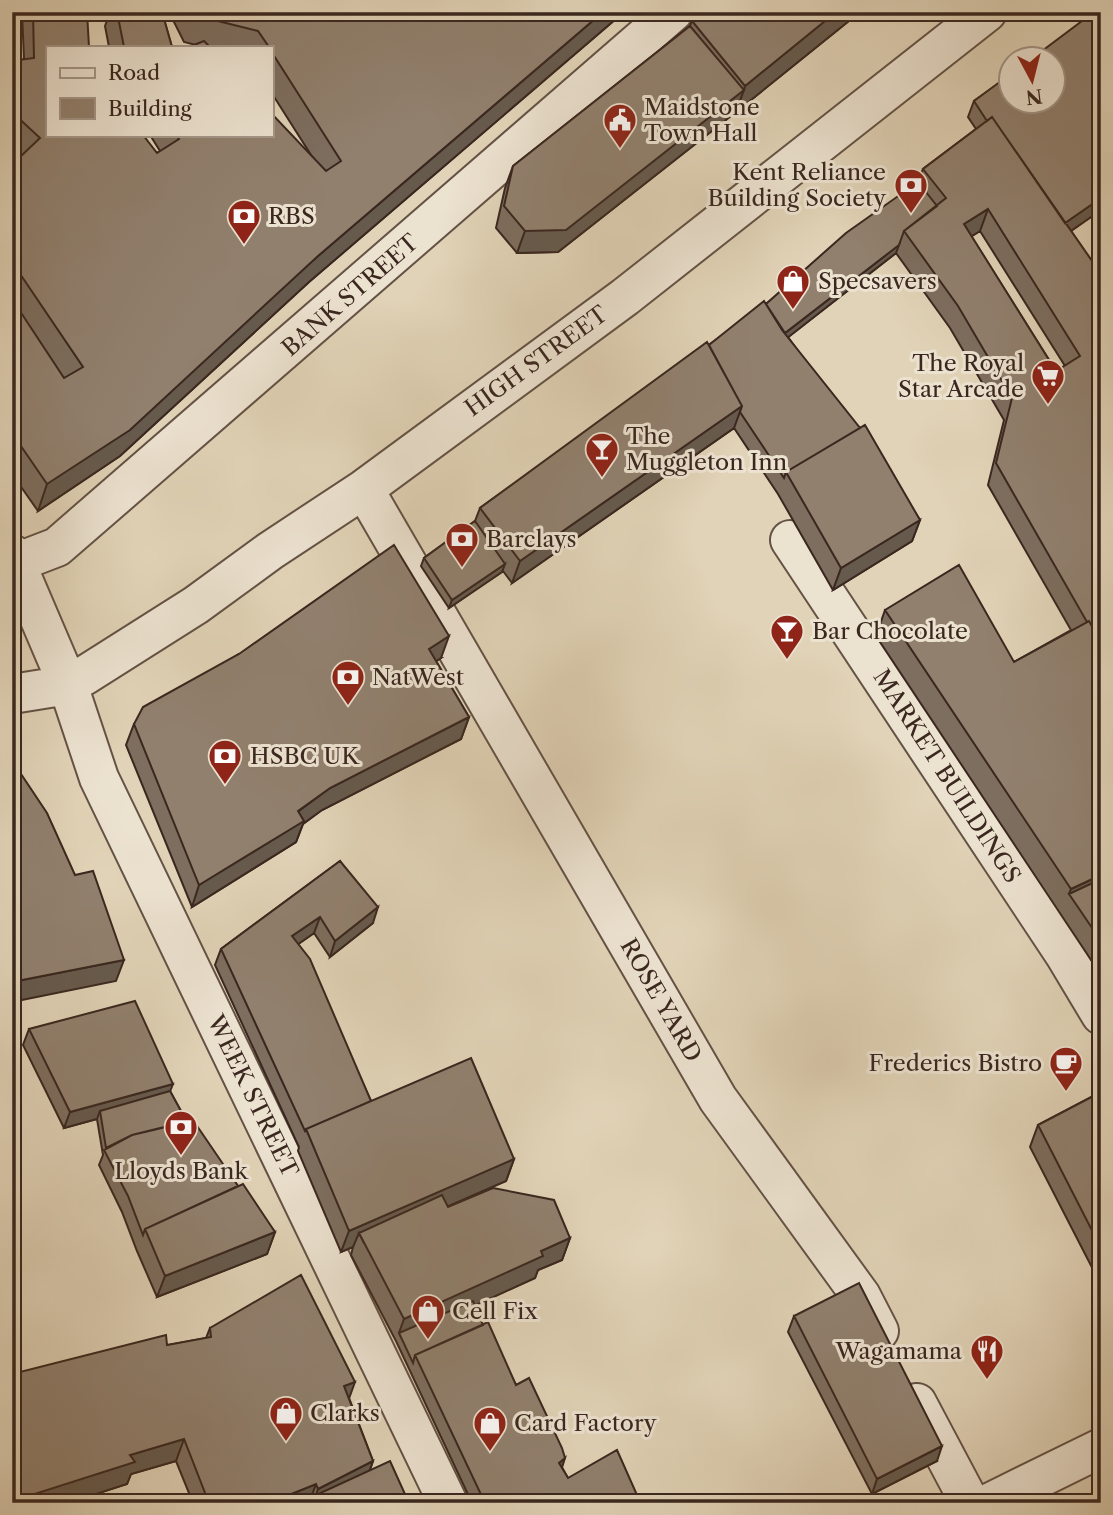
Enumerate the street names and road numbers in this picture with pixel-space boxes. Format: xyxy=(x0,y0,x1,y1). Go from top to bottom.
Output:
street label: BANK STREET xyxy=(276,228,425,362)
street label: HIGH STREET xyxy=(459,299,613,422)
street label: MARKET BUILDINGS xyxy=(867,664,1027,888)
street label: ROSE YARD xyxy=(614,933,708,1067)
street label: WEEK STREET xyxy=(201,1009,305,1182)

